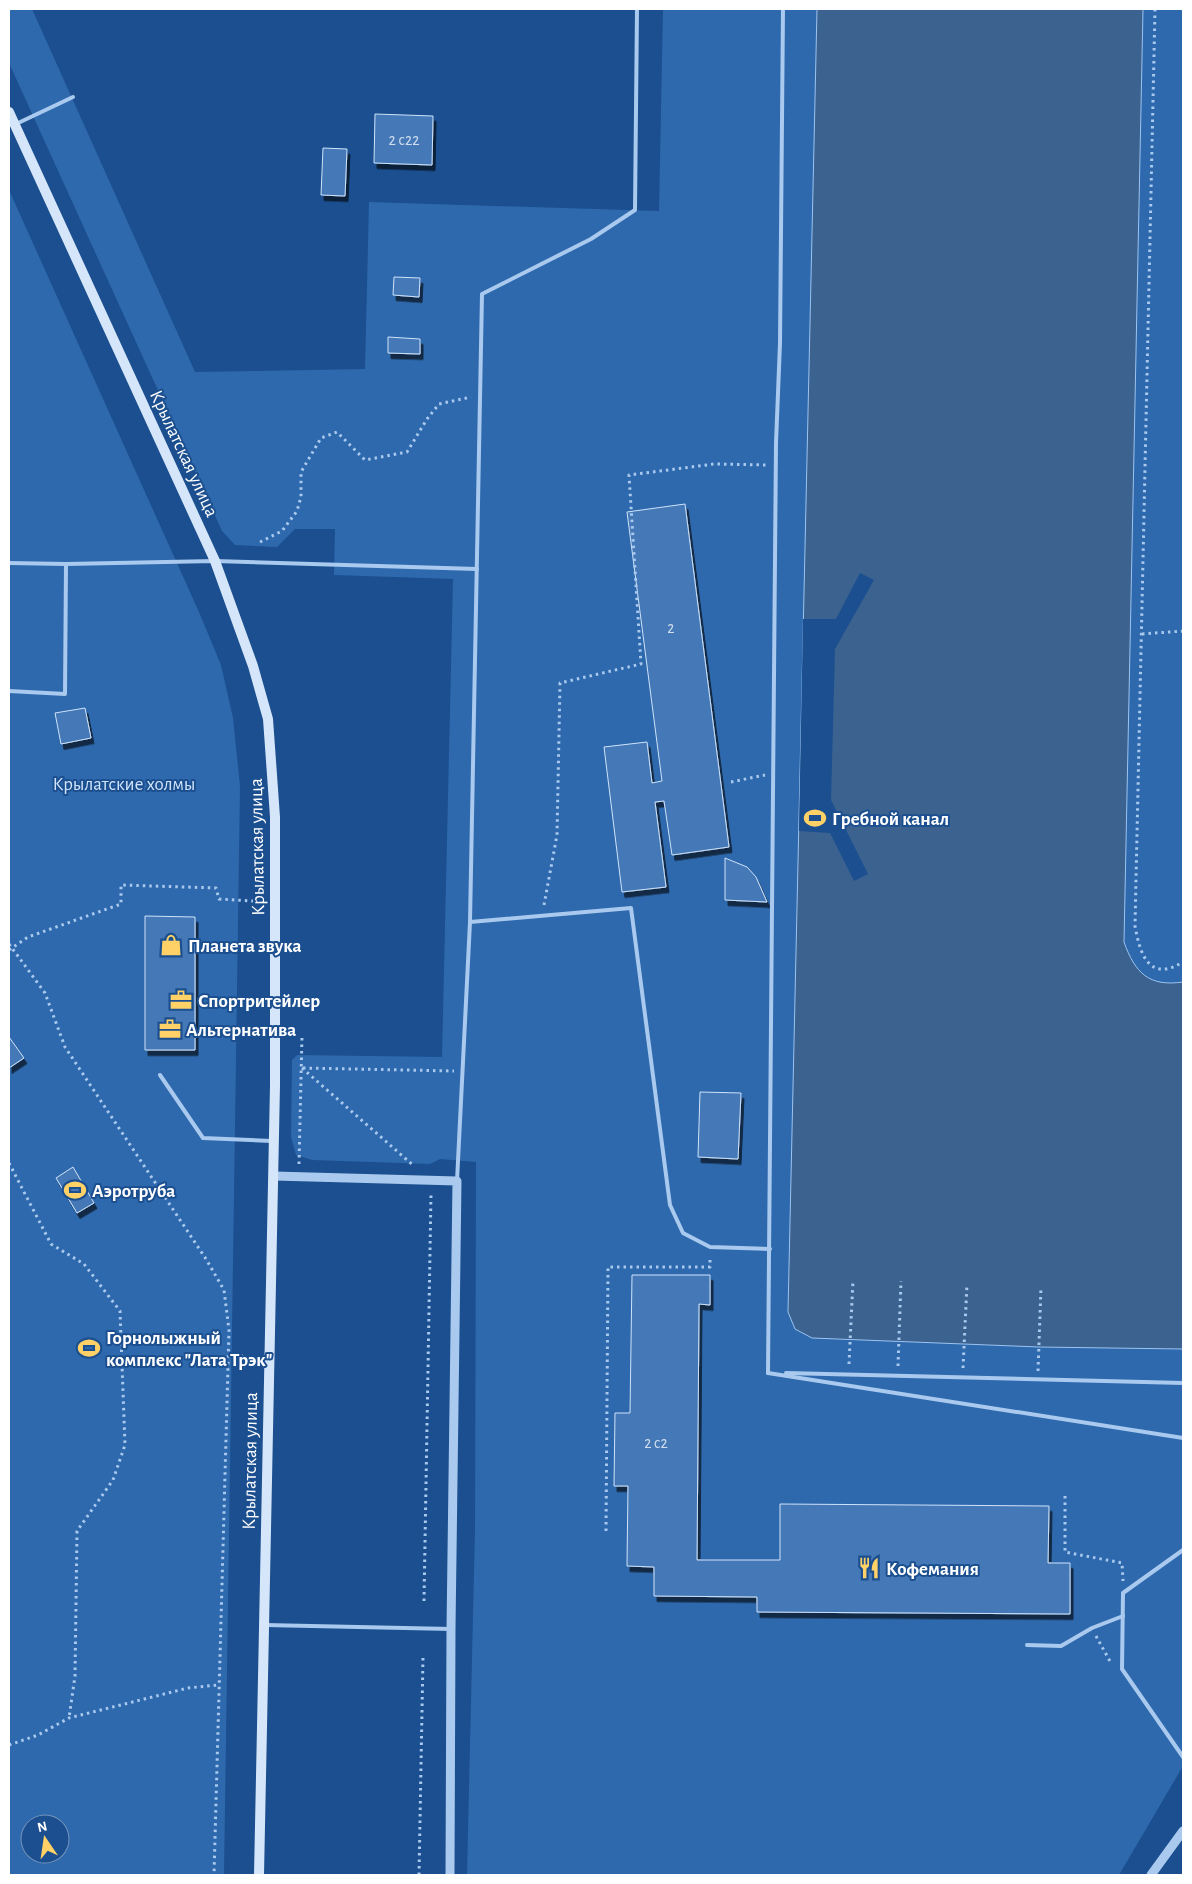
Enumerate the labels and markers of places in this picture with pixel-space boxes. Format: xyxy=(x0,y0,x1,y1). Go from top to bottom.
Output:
sports icon: Гребной канал xyxy=(802,805,828,831)
place label: Гребной канал xyxy=(832,810,949,829)
shop icon: Планета звука xyxy=(158,932,184,958)
place label: Планета звука xyxy=(188,937,302,956)
office icon: Спортритейлер xyxy=(168,987,194,1013)
place label: Спортритейлер xyxy=(198,992,320,1011)
office icon: Альтернатива xyxy=(157,1016,183,1042)
place label: Альтернатива xyxy=(186,1021,296,1040)
sports icon: Аэротруба xyxy=(62,1177,88,1203)
place label: Аэротруба xyxy=(92,1182,175,1201)
place label: Горнолыжный комплекс "Лата Трэк" xyxy=(106,1329,272,1370)
sports icon: Горнолыжный комплекс "Лата Трэк" xyxy=(76,1335,102,1361)
restaurant icon: Кофемания xyxy=(856,1555,882,1581)
place label: Кофемания xyxy=(886,1560,979,1579)

